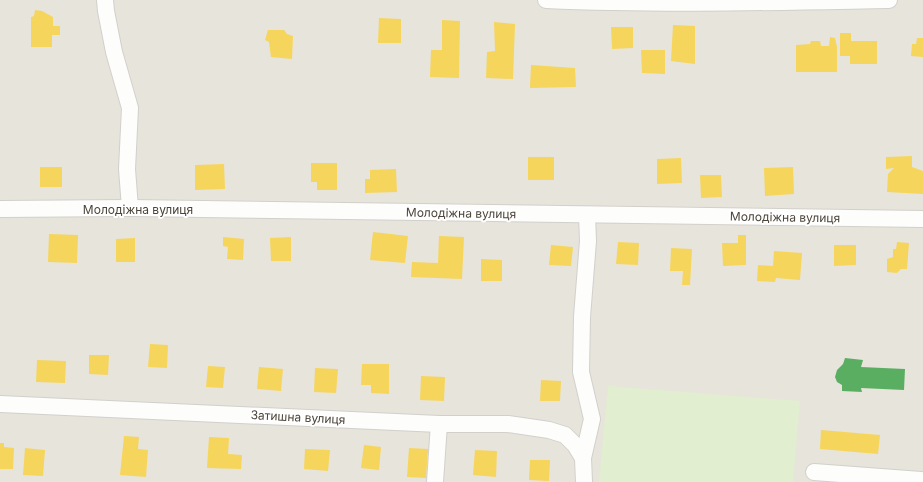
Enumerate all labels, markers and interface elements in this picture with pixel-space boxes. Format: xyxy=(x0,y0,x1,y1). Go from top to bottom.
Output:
street label: Молодіжна вулиця xyxy=(83,202,193,217)
street label: Молодіжна вулиця xyxy=(406,205,516,221)
street label: Молодіжна вулиця xyxy=(730,209,840,225)
street label: Затишна вулиця xyxy=(250,407,346,427)

